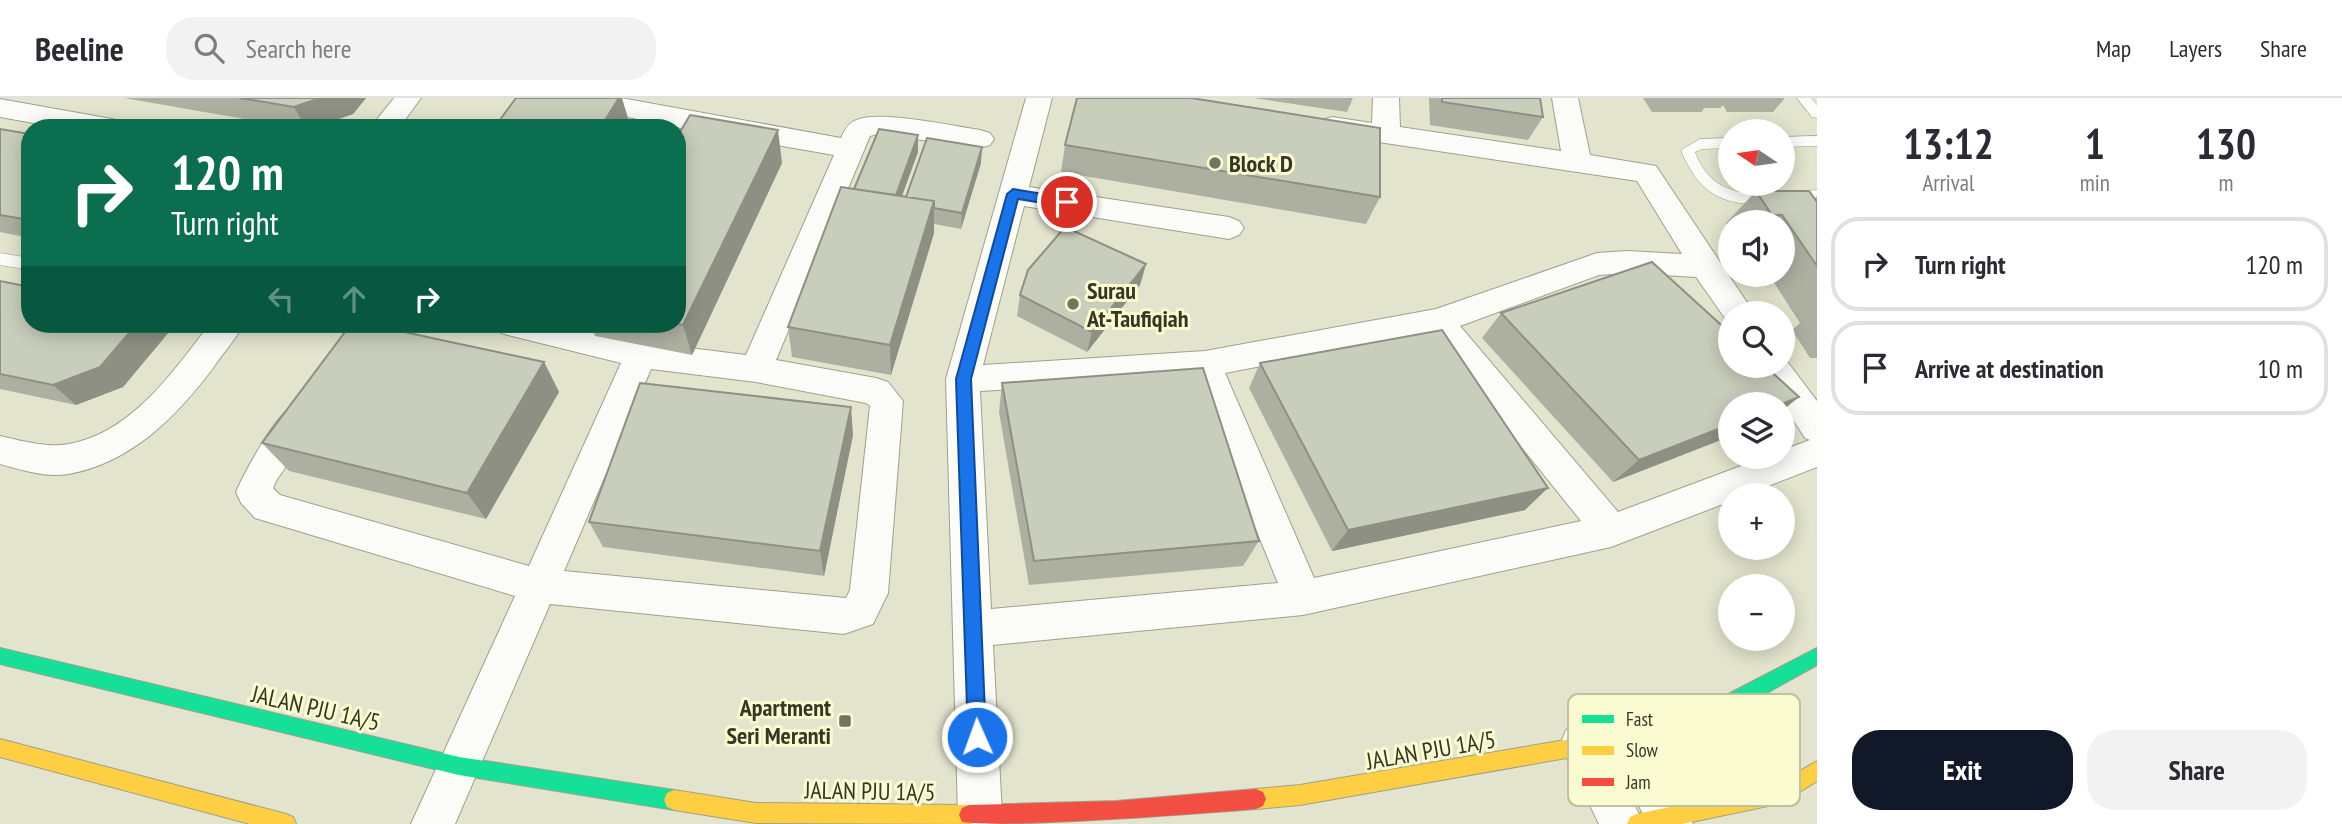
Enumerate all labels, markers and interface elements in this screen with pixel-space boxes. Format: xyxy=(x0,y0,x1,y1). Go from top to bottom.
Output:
search box xyxy=(166,17,656,80)
text: Beeline xyxy=(35,27,124,70)
icon: search xyxy=(190,29,228,67)
text: Search here xyxy=(246,32,351,65)
text: Map xyxy=(2096,33,2131,64)
text: Layers xyxy=(2169,33,2222,64)
text: Share xyxy=(2260,33,2307,64)
text: 13:12 xyxy=(1903,116,1994,171)
text: 1 xyxy=(2085,116,2105,171)
text: 130 xyxy=(2196,116,2256,171)
north arrow xyxy=(1718,119,1796,196)
map controls xyxy=(1718,119,1795,651)
text: 120 m xyxy=(171,140,284,204)
icon: right xyxy=(56,147,147,238)
place label: Block D xyxy=(1229,148,1293,179)
marker: Block D xyxy=(1207,155,1223,171)
text: Arrival xyxy=(1922,168,1974,197)
text: min xyxy=(2080,168,2110,197)
text: m xyxy=(2218,168,2233,197)
pin xyxy=(1037,172,1097,232)
icon: arrive xyxy=(1048,183,1086,221)
text: Turn right xyxy=(171,202,279,244)
button: sound xyxy=(1718,210,1795,287)
icon: right xyxy=(1856,245,1894,283)
text: Turn right xyxy=(1915,248,2006,281)
text: 120 m xyxy=(2245,248,2303,281)
place label: Surau At-Taufiqiah xyxy=(1086,275,1189,334)
icon: left xyxy=(262,280,300,318)
icon: ahead xyxy=(335,280,373,318)
icon: right xyxy=(408,280,446,318)
marker: Surau At-Taufiqiah xyxy=(1065,296,1081,312)
button: search xyxy=(1718,301,1795,378)
icon: arrive xyxy=(1856,349,1894,387)
text: Arrive at destination xyxy=(1915,352,2104,385)
text: 10 m xyxy=(2257,352,2303,385)
button: layers xyxy=(1718,392,1795,469)
button: + xyxy=(1718,483,1795,560)
button: − xyxy=(1718,574,1795,651)
street label: JALAN PJU 1A/5 xyxy=(248,678,383,738)
place label: Apartment Seri Meranti xyxy=(727,692,831,751)
legend xyxy=(1568,694,1800,806)
position arrow xyxy=(940,700,1014,774)
text: Fast xyxy=(1626,707,1654,731)
marker: Apartment Seri Meranti xyxy=(837,713,853,729)
street label: JALAN PJU 1A/5 xyxy=(1363,723,1498,777)
button: Exit xyxy=(1852,730,2073,810)
button: Share xyxy=(2087,730,2307,810)
text: Slow xyxy=(1626,738,1659,762)
text: Jam xyxy=(1625,770,1651,794)
street label: JALAN PJU 1A/5 xyxy=(803,774,936,808)

